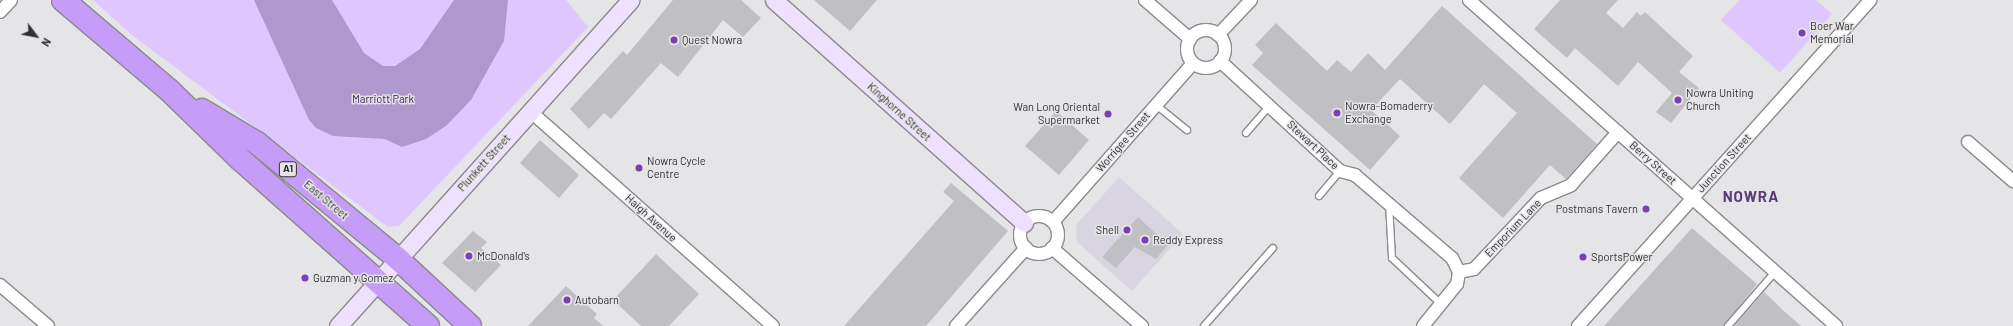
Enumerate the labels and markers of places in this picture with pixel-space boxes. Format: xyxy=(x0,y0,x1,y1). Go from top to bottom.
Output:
place label: Boer War Memorial xyxy=(1810,20,1854,46)
marker: Boer War Memorial xyxy=(1797,28,1807,38)
place label: Quest Nowra xyxy=(682,33,742,47)
marker: Quest Nowra xyxy=(669,35,679,45)
place label: Nowra Uniting Church xyxy=(1686,87,1753,113)
marker: Nowra Uniting Church xyxy=(1673,95,1683,105)
place label: Nowra-Bomaderry Exchange xyxy=(1345,100,1433,126)
place label: Wan Long Oriental Supermarket xyxy=(1013,101,1100,127)
marker: Nowra-Bomaderry Exchange xyxy=(1332,108,1342,118)
marker: Wan Long Oriental Supermarket xyxy=(1103,109,1113,119)
place label: Nowra Cycle Centre xyxy=(647,155,706,181)
marker: Nowra Cycle Centre xyxy=(634,163,644,173)
place label: Postmans Tavern xyxy=(1556,202,1638,216)
marker: Postmans Tavern xyxy=(1641,204,1651,214)
place label: Shell xyxy=(1096,223,1119,237)
marker: Shell xyxy=(1122,225,1132,235)
place label: Reddy Express xyxy=(1153,233,1223,247)
marker: Reddy Express xyxy=(1140,235,1150,245)
place label: McDonald's xyxy=(477,249,530,263)
place label: SportsPower xyxy=(1591,250,1653,264)
marker: McDonald's xyxy=(464,251,474,261)
marker: SportsPower xyxy=(1578,252,1588,262)
place label: Guzman y Gomez xyxy=(313,271,393,285)
marker: Guzman y Gomez xyxy=(300,273,310,283)
place label: Autobarn xyxy=(575,293,619,307)
marker: Autobarn xyxy=(562,295,572,305)

